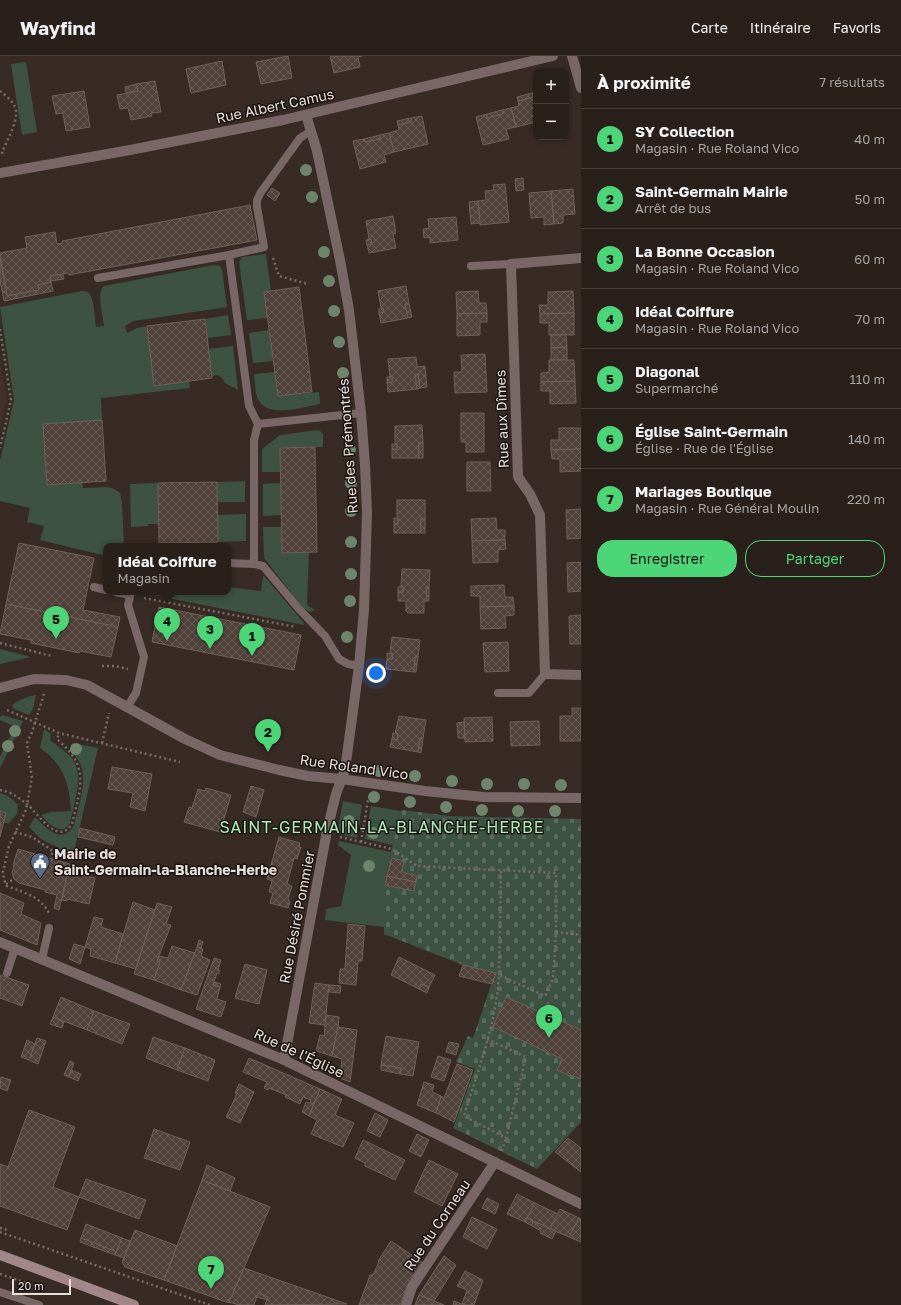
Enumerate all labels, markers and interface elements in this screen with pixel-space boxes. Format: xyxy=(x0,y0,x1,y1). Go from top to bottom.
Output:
text: Wayfind xyxy=(20,16,96,39)
text: Carte xyxy=(691,19,728,36)
text: Itinéraire xyxy=(750,19,811,36)
text: Favoris xyxy=(833,19,881,36)
map controls xyxy=(533,68,569,140)
button: + xyxy=(533,68,569,104)
text: À proximité xyxy=(597,72,691,93)
text: 7 résultats xyxy=(819,74,885,90)
street label: Rue Albert Camus xyxy=(214,85,335,126)
button: − xyxy=(533,104,569,140)
text: SY Collection xyxy=(635,122,734,140)
text: 1 xyxy=(607,131,613,147)
text: 40 m xyxy=(854,131,885,147)
text: Magasin · Rue Roland Vico xyxy=(635,140,799,156)
text: Saint-Germain Mairie xyxy=(635,182,788,200)
text: 2 xyxy=(606,191,614,207)
text: 50 m xyxy=(855,191,885,207)
text: Arrêt de bus xyxy=(635,200,711,216)
text: La Bonne Occasion xyxy=(635,242,775,260)
text: 3 xyxy=(606,251,614,267)
text: 60 m xyxy=(854,251,885,267)
text: Magasin · Rue Roland Vico xyxy=(635,260,799,276)
text: Idéal Coiffure xyxy=(635,302,734,320)
text: 4 xyxy=(606,311,614,327)
text: 70 m xyxy=(855,311,885,327)
text: Magasin · Rue Roland Vico xyxy=(635,320,799,336)
text: Diagonal xyxy=(635,362,700,380)
street label: Rue aux Dîmes xyxy=(491,370,512,468)
text: 5 xyxy=(606,371,614,387)
text: 110 m xyxy=(850,371,885,387)
street label: Rue des Prémontrés xyxy=(334,378,361,514)
text: Supermarché xyxy=(635,380,718,396)
text: Église Saint-Germain xyxy=(635,422,788,440)
text: 6 xyxy=(606,431,614,447)
text: 140 m xyxy=(848,431,885,447)
text: Église · Rue de l'Église xyxy=(635,440,774,456)
text: Mariages Boutique xyxy=(635,482,772,500)
text: 7 xyxy=(606,491,614,507)
text: 220 m xyxy=(847,491,885,507)
text: Magasin · Rue Général Moulin xyxy=(635,500,819,516)
button: Enregistrer xyxy=(597,540,737,577)
button: Partager xyxy=(745,540,885,577)
popup xyxy=(103,543,231,595)
text: Idéal Coiffure xyxy=(117,552,217,570)
text: Magasin xyxy=(117,570,170,586)
pin: 5 xyxy=(43,606,69,639)
pin: 4 xyxy=(154,608,180,641)
pin: 3 xyxy=(197,616,223,649)
pin: 1 xyxy=(239,623,265,656)
your location xyxy=(366,663,386,683)
pin: 2 xyxy=(255,719,281,752)
street label: Rue Roland Vico xyxy=(299,750,409,783)
district label: SAINT-GERMAIN-LA-BLANCHE-HERBE xyxy=(220,817,544,837)
place label: Mairie de Saint-Germain-la-Blanche-Herbe xyxy=(54,845,277,878)
street label: Rue Désiré Pommier xyxy=(275,849,318,985)
public building icon: Mairie de Saint-Germain-la-Blanche-Herbe xyxy=(29,851,51,879)
pin: 6 xyxy=(536,1005,562,1038)
street label: Rue de l'Église xyxy=(252,1024,347,1081)
street label: Rue du Corneau xyxy=(400,1176,473,1274)
pin: 7 xyxy=(198,1256,224,1289)
scale bar xyxy=(12,1277,71,1296)
text: 20 m xyxy=(18,1279,44,1292)

